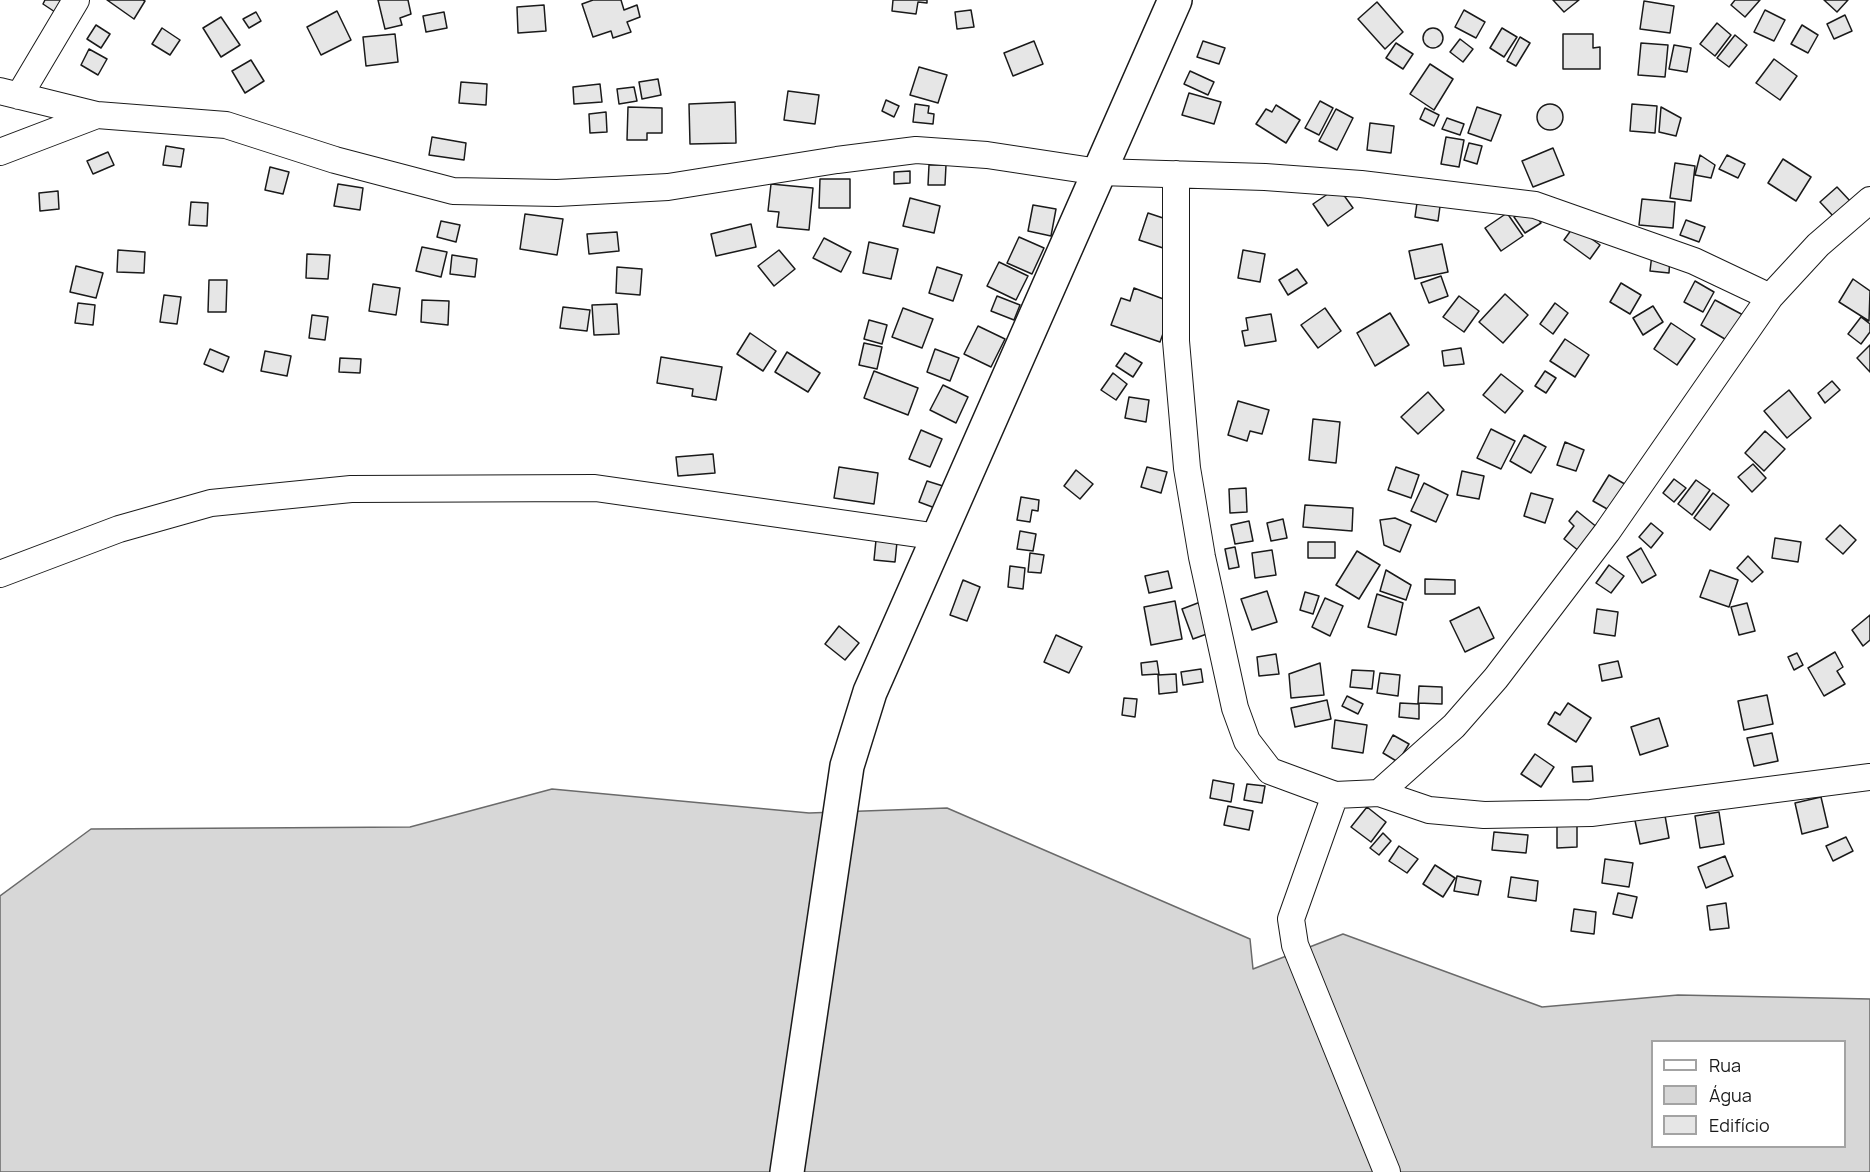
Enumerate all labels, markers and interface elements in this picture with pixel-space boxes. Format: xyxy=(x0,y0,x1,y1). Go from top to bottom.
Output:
legend xyxy=(1651,1040,1846,1148)
text: Rua xyxy=(1709,1053,1741,1077)
text: Água xyxy=(1709,1083,1752,1107)
text: Edifício xyxy=(1709,1113,1770,1137)

